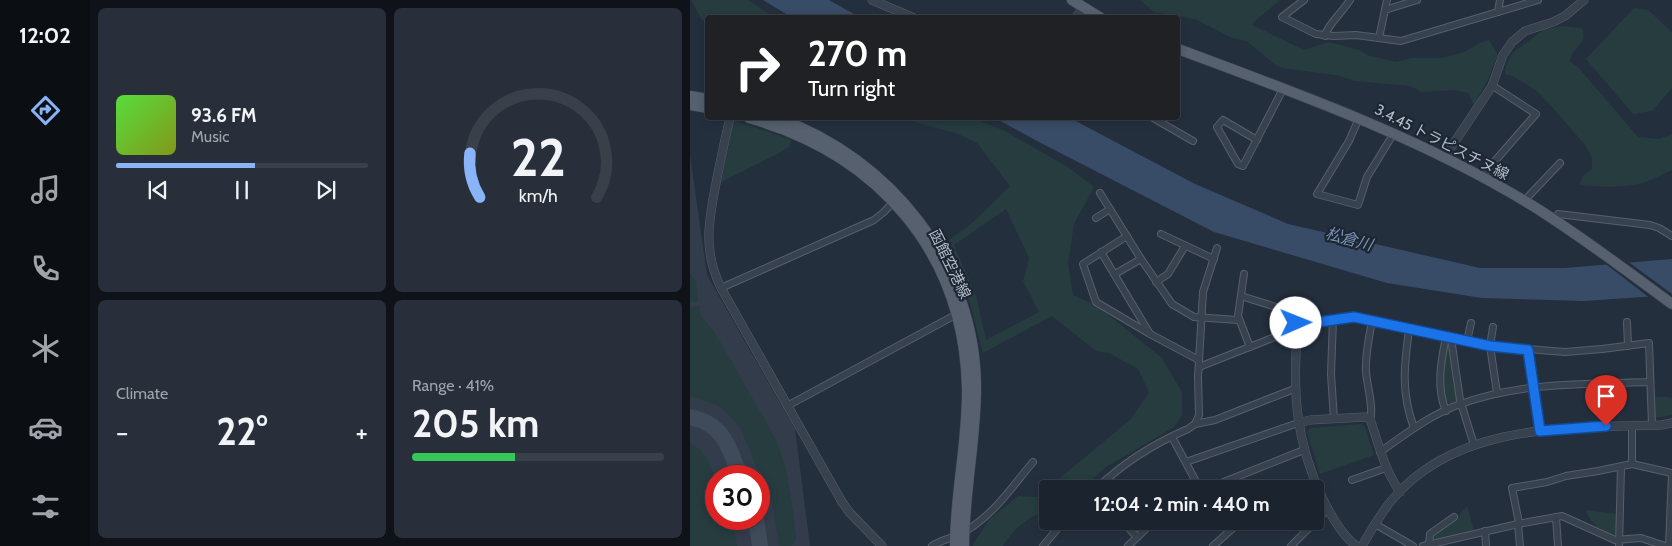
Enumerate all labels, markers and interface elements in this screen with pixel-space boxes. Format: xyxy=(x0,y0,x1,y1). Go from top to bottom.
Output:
text: 12:02 xyxy=(19,22,71,49)
text: 270 m xyxy=(808,32,907,75)
icon: right xyxy=(725,35,790,100)
text: Turn right xyxy=(808,75,895,102)
icon: directions xyxy=(28,93,63,128)
street label: 3.4.45 トラピスチヌ線 xyxy=(1372,100,1512,184)
text: 93.6 FM xyxy=(191,104,257,127)
text: 22 xyxy=(510,126,566,189)
text: Music xyxy=(191,127,229,146)
icon: music xyxy=(28,172,63,207)
icon: previous xyxy=(144,176,172,204)
icon: pause xyxy=(228,176,256,204)
icon: next xyxy=(312,176,340,204)
text: km/h xyxy=(518,185,558,206)
water label: 松倉川 xyxy=(1323,224,1377,255)
street label: 函館空港線 xyxy=(925,226,975,302)
icon: phone xyxy=(28,251,63,286)
position arrow xyxy=(1269,296,1321,348)
icon: climate xyxy=(28,331,63,366)
pin xyxy=(1585,375,1627,426)
text: Range · 41% xyxy=(412,376,494,395)
icon: arrive xyxy=(1592,382,1620,410)
text: Climate xyxy=(116,384,168,403)
text: 205 km xyxy=(412,400,539,447)
text: 22° xyxy=(216,408,268,455)
icon: car xyxy=(28,410,63,445)
text: − xyxy=(116,415,128,449)
text: + xyxy=(356,415,368,449)
speed limit sign: 30 xyxy=(705,465,770,530)
icon: filters xyxy=(28,489,63,524)
text: 12:04 · 2 min · 440 m xyxy=(1093,493,1270,516)

